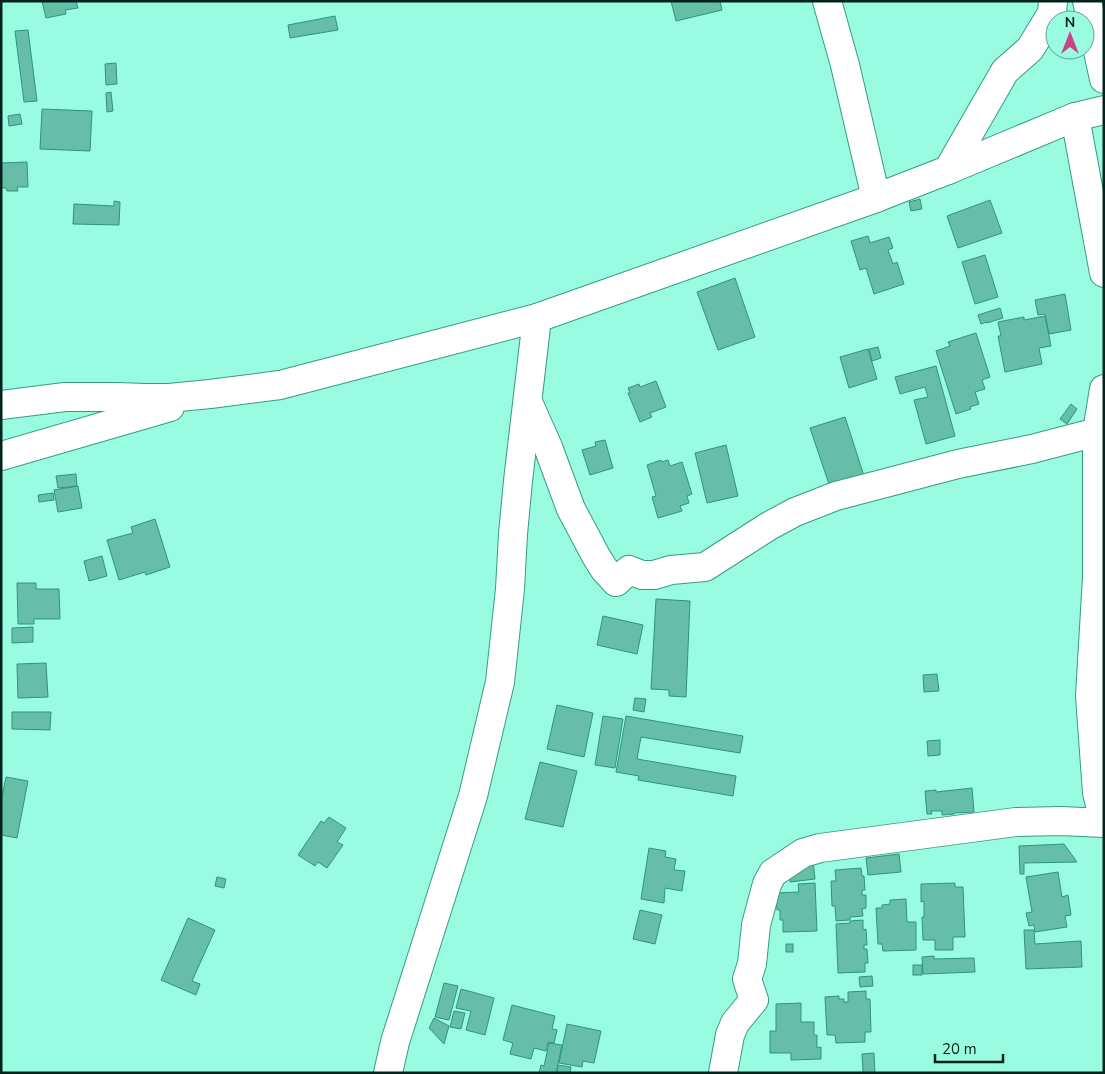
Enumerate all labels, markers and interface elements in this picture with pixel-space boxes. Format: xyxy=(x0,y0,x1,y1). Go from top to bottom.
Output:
north arrow xyxy=(1045,10,1095,60)
text: N xyxy=(1065,13,1075,32)
scale bar xyxy=(935,1032,1002,1064)
text: 20 m xyxy=(942,1039,977,1059)

